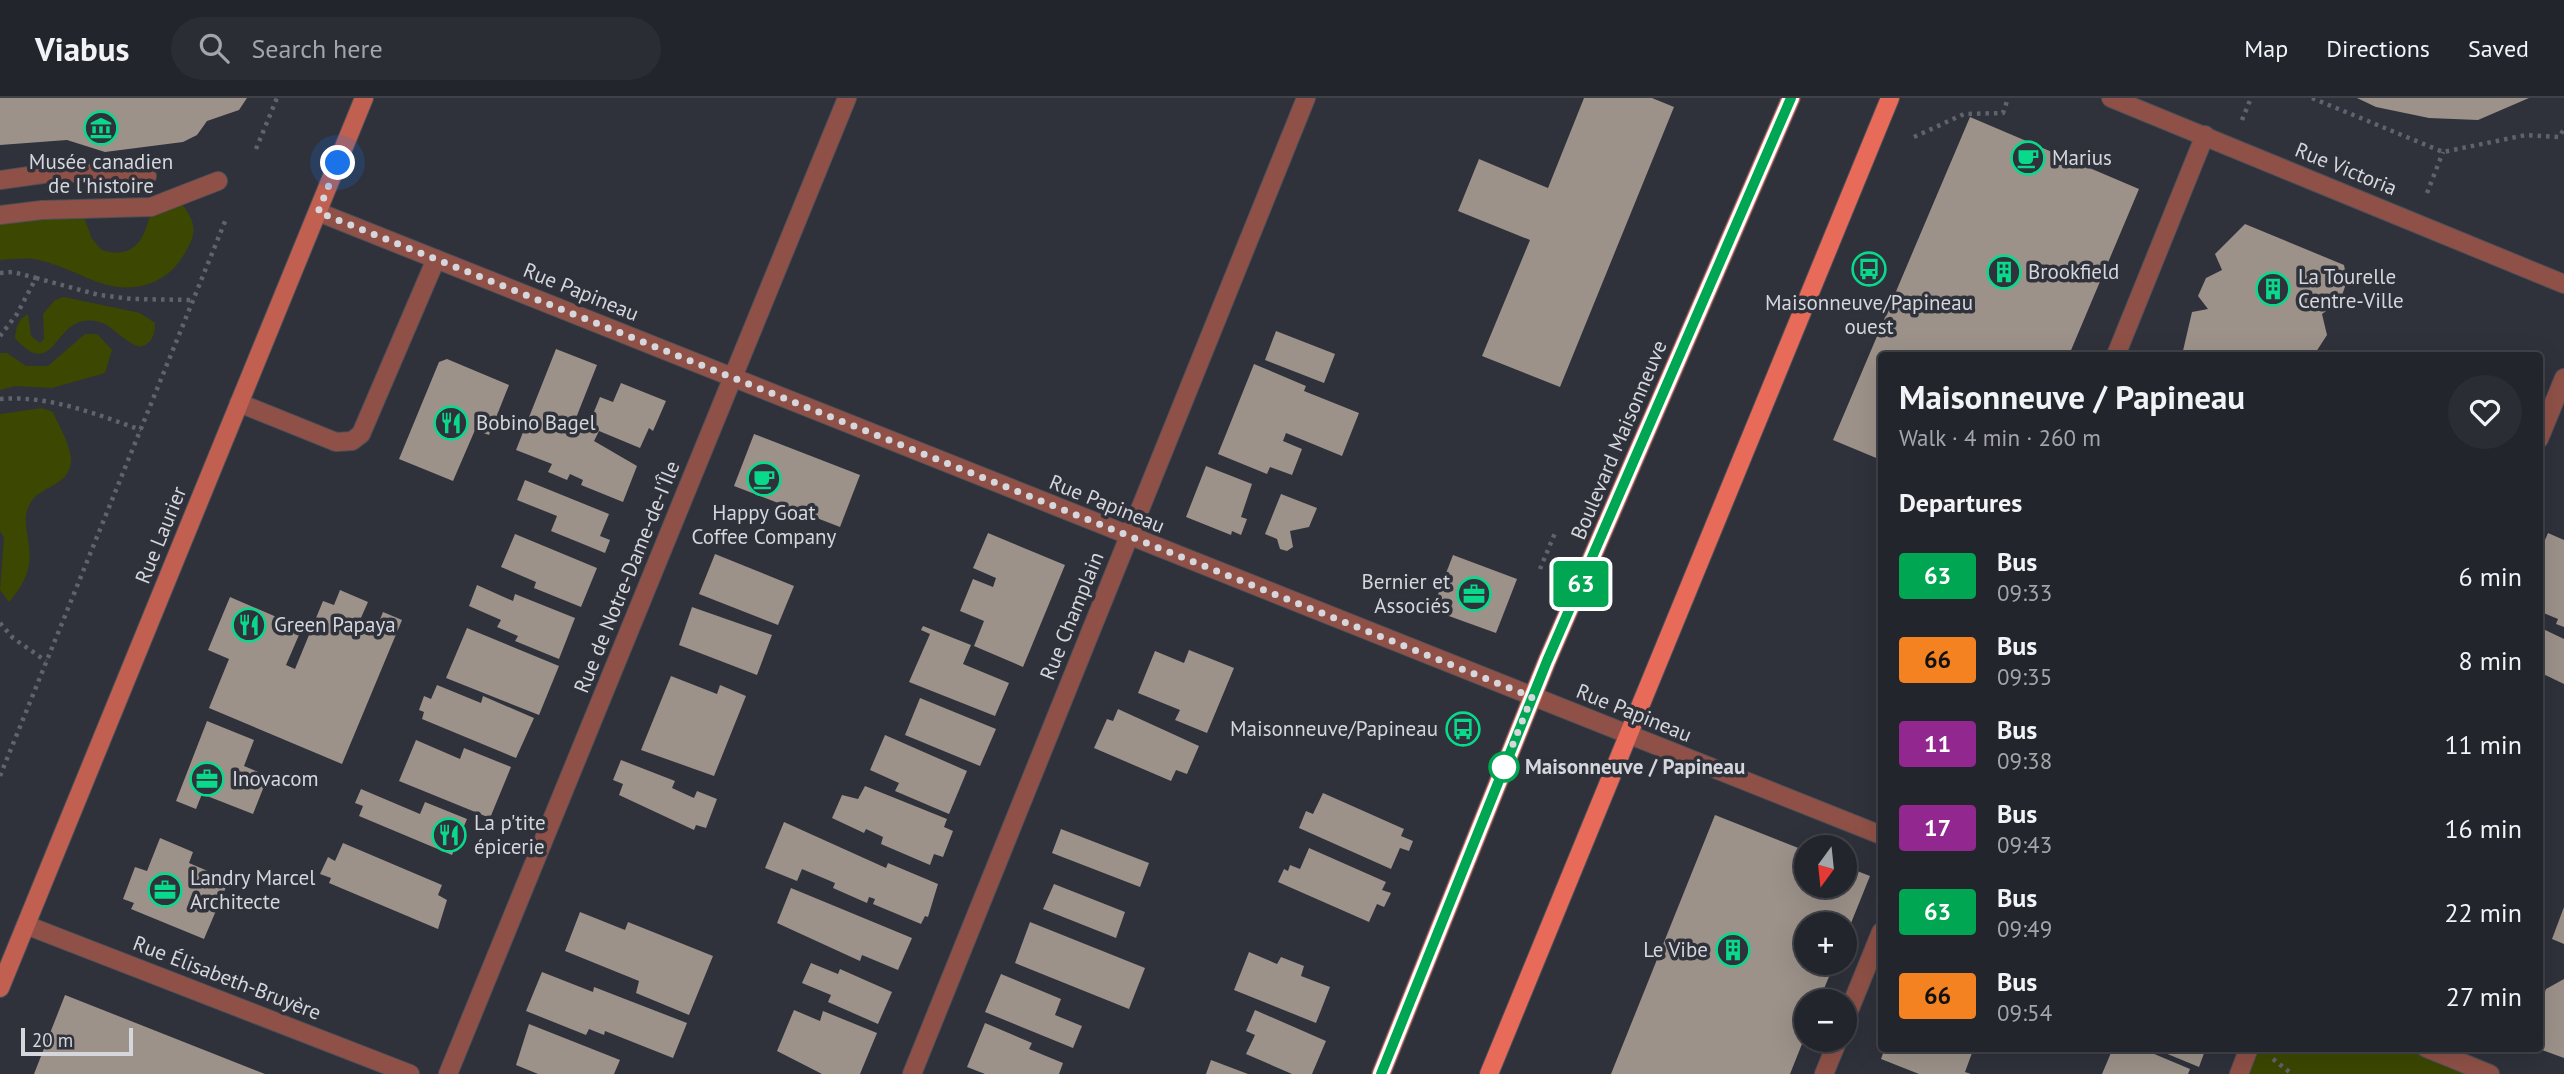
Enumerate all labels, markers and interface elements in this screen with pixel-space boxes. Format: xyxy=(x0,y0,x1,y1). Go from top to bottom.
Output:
search box xyxy=(171,17,661,80)
text: Viabus xyxy=(35,27,129,70)
icon: search xyxy=(195,29,233,67)
text: Search here xyxy=(251,32,383,65)
text: Map xyxy=(2244,33,2288,64)
text: Directions xyxy=(2326,33,2430,64)
text: Saved xyxy=(2468,33,2529,64)
museum icon: Musée canadien de l'histoire xyxy=(82,109,120,147)
street label: Rue Victoria xyxy=(2291,136,2401,201)
cafe icon: Marius xyxy=(2009,139,2047,177)
place label: Marius xyxy=(2052,144,2112,171)
your location xyxy=(320,145,355,180)
place label: Musée canadien de l'histoire xyxy=(29,148,173,199)
bus stop icon: Maisonneuve/Papineau ouest xyxy=(1850,250,1888,288)
building icon: Brookfield xyxy=(1985,253,2023,291)
street label: Rue Papineau xyxy=(519,256,643,327)
place label: Brookfield xyxy=(2028,258,2119,285)
place label: La Tourelle Centre-Ville xyxy=(2298,263,2404,314)
building icon: La Tourelle Centre-Ville xyxy=(2254,270,2292,308)
place label: Maisonneuve/Papineau ouest xyxy=(1765,289,1973,340)
street label: Boulevard Maisonneuve xyxy=(1564,336,1673,544)
text: Maisonneuve / Papineau xyxy=(1899,375,2245,418)
button: heart xyxy=(2448,375,2522,449)
restaurant icon: Bobino Bagel xyxy=(432,404,470,442)
place label: Bobino Bagel xyxy=(476,409,596,436)
text: Walk · 4 min · 260 m xyxy=(1899,423,2101,452)
street label: Rue de Notre-Dame-de-I'Île xyxy=(568,457,685,697)
cafe icon: Happy Goat Coffee Company xyxy=(745,460,783,498)
street label: Rue Papineau xyxy=(1045,468,1169,539)
street label: Rue Laurier xyxy=(129,482,192,587)
text: Departures xyxy=(1899,486,2022,519)
place label: Happy Goat Coffee Company xyxy=(692,499,837,550)
text: Bus xyxy=(1997,545,2037,578)
street label: Rue Champlain xyxy=(1034,548,1110,684)
text: 63 xyxy=(1924,560,1951,591)
text: 6 min xyxy=(2459,560,2522,593)
line badge: 63 xyxy=(1550,561,1612,607)
place label: Bernier et Associés xyxy=(1362,568,1450,619)
text: 63 xyxy=(1567,568,1595,599)
office icon: Bernier et Associés xyxy=(1455,575,1493,613)
text: 09:33 xyxy=(1997,578,2052,607)
restaurant icon: Green Papaya xyxy=(230,606,268,644)
place label: Green Papaya xyxy=(274,611,396,638)
text: Bus xyxy=(1997,629,2037,662)
text: 66 xyxy=(1924,644,1951,675)
text: 8 min xyxy=(2459,644,2522,677)
text: 09:35 xyxy=(1997,662,2052,691)
street label: Rue Papineau xyxy=(1572,677,1696,748)
bus stop icon: Maisonneuve/Papineau xyxy=(1444,710,1482,748)
text: Bus xyxy=(1997,713,2037,746)
place label: Maisonneuve/Papineau xyxy=(1230,715,1438,742)
text: 11 xyxy=(1924,728,1951,759)
text: 11 min xyxy=(2444,728,2522,761)
text: 09:38 xyxy=(1997,746,2052,775)
marker: Maisonneuve / Papineau xyxy=(1489,752,1519,782)
place label: Maisonneuve / Papineau xyxy=(1525,753,1745,780)
office icon: Inovacom xyxy=(188,760,226,798)
place label: Inovacom xyxy=(232,765,318,792)
text: Bus xyxy=(1997,797,2037,830)
place label: La p'tite épicerie xyxy=(474,809,546,860)
text: 17 xyxy=(1924,812,1951,843)
text: 16 min xyxy=(2444,812,2522,845)
restaurant icon: La p'tite épicerie xyxy=(430,816,468,854)
text: 09:43 xyxy=(1997,830,2052,859)
north arrow xyxy=(1794,835,1857,898)
map controls xyxy=(1794,835,1857,1052)
place label: Landry Marcel Architecte xyxy=(190,864,315,915)
office icon: Landry Marcel Architecte xyxy=(146,871,184,909)
text: Bus xyxy=(1997,881,2037,914)
text: 63 xyxy=(1924,896,1951,927)
text: 22 min xyxy=(2444,896,2522,929)
button: + xyxy=(1794,912,1857,975)
text: 09:49 xyxy=(1997,914,2052,943)
street label: Rue Élisabeth-Bruyère xyxy=(129,929,325,1026)
building icon: Le Vibe xyxy=(1714,931,1752,969)
place label: Le Vibe xyxy=(1643,936,1708,963)
text: Bus xyxy=(1997,965,2037,998)
text: 66 xyxy=(1924,980,1951,1011)
text: 27 min xyxy=(2446,980,2522,1013)
button: − xyxy=(1794,989,1857,1052)
text: 09:54 xyxy=(1997,998,2052,1027)
scale bar xyxy=(21,1025,133,1057)
text: 20 m xyxy=(32,1028,73,1052)

